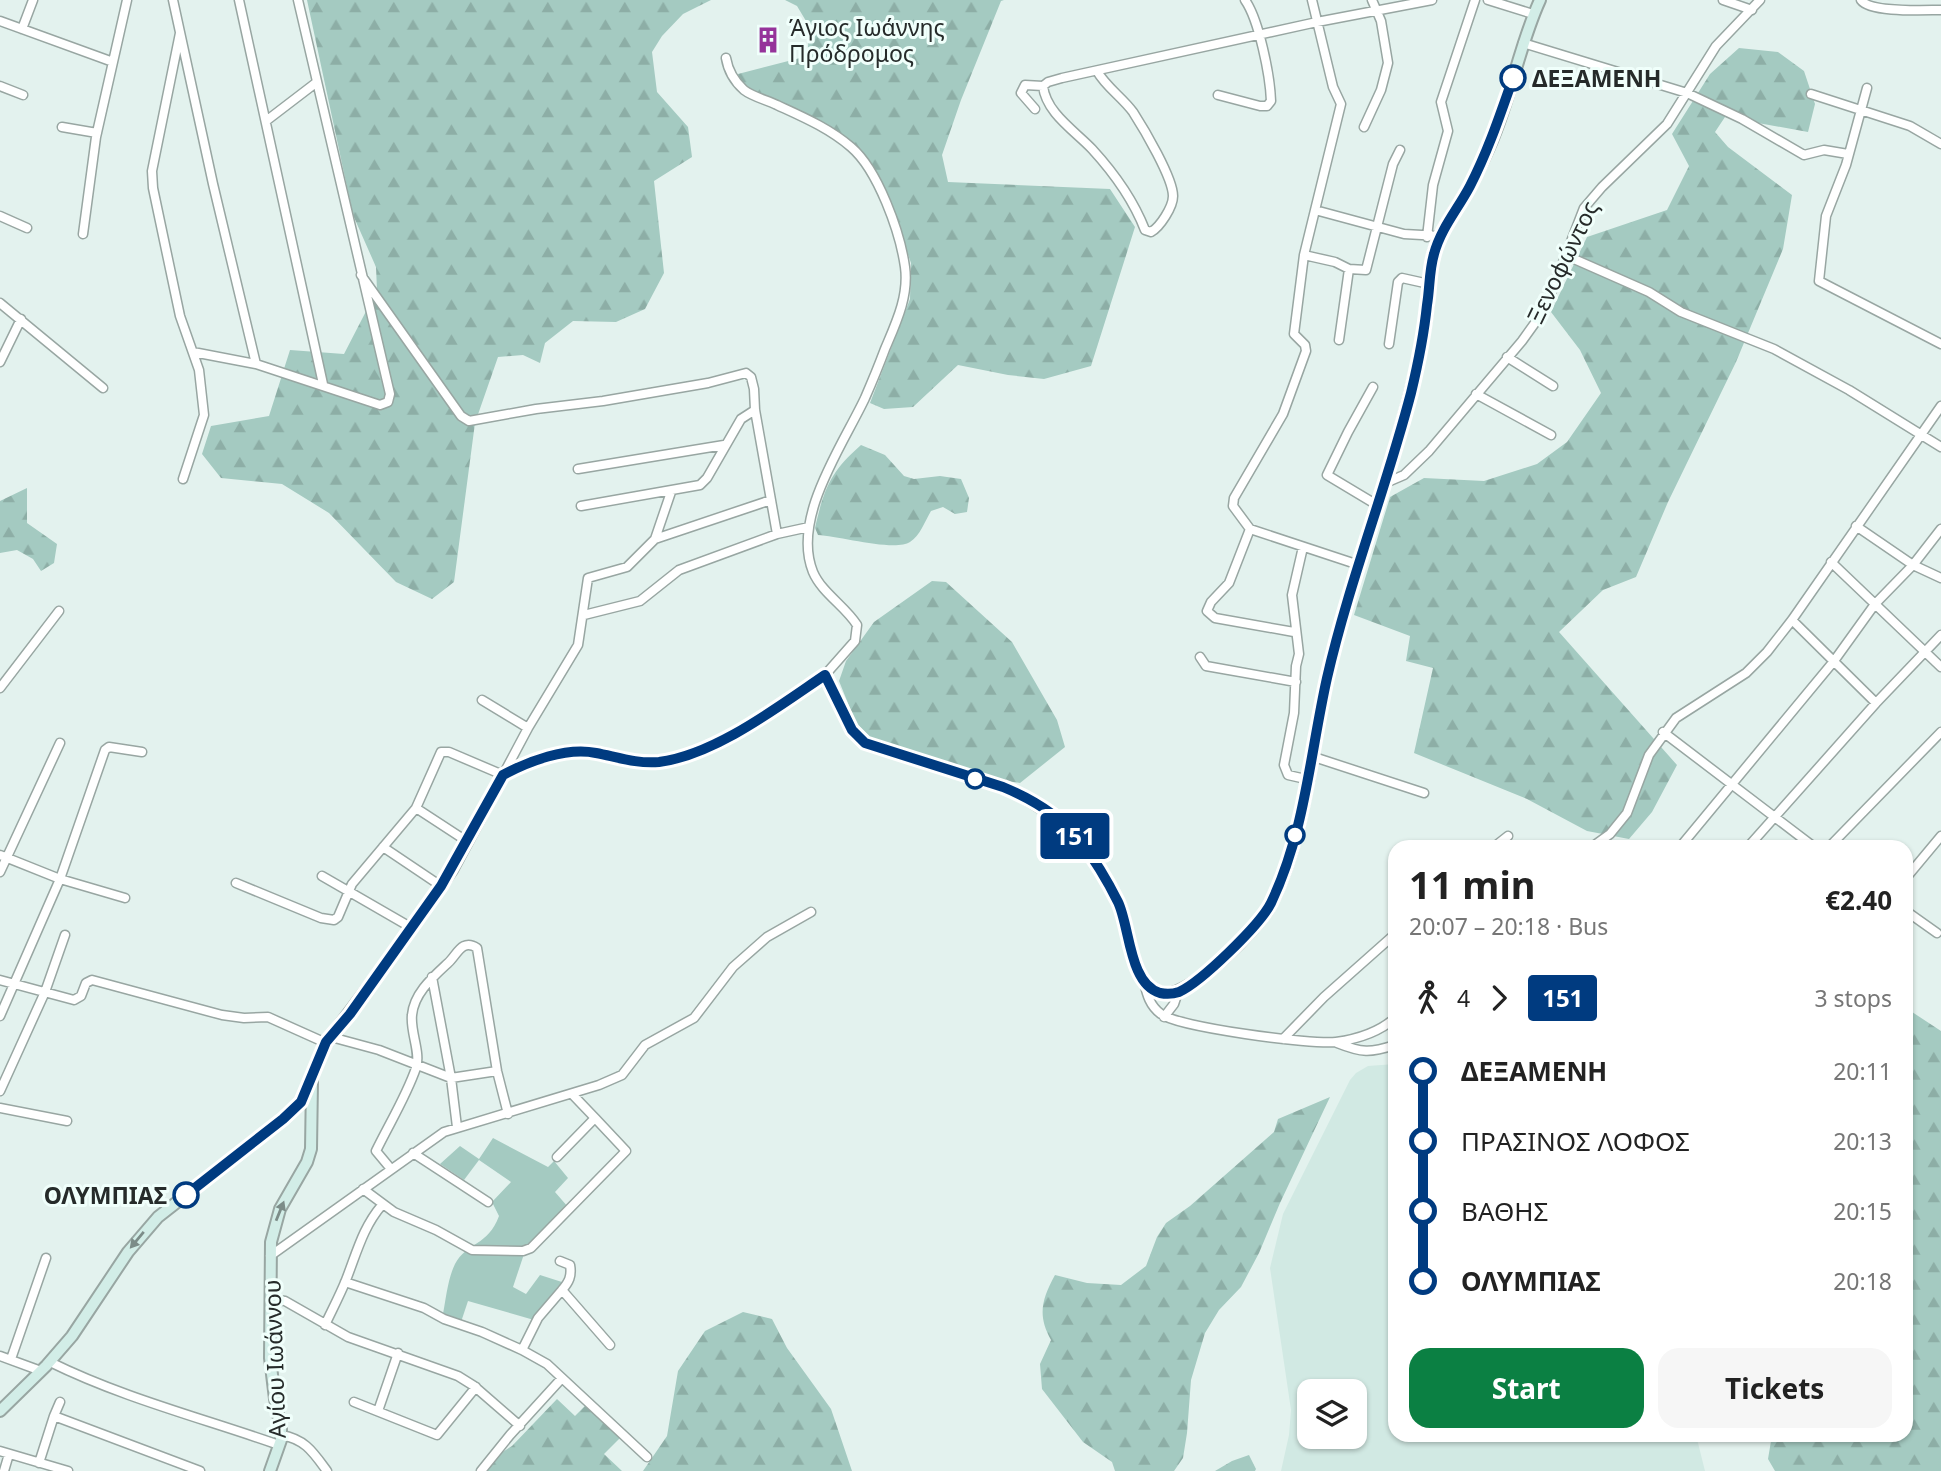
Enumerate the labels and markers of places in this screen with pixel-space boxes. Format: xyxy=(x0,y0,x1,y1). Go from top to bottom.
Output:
place label: Άγιος Ιωάννης Πρόδρομος xyxy=(789,11,945,69)
building icon: Άγιος Ιωάννης Πρόδρομος xyxy=(753,25,783,55)
place label: ΔΕΞΑΜΕΝΗ xyxy=(1532,62,1661,94)
marker: ΔΕΞΑΜΕΝΗ xyxy=(1500,65,1526,91)
unlabelled marker xyxy=(965,769,985,789)
unlabelled marker xyxy=(1285,825,1305,845)
place label: ΟΛΥΜΠΙΑΣ xyxy=(44,1179,167,1211)
marker: ΟΛΥΜΠΙΑΣ xyxy=(173,1182,199,1208)

